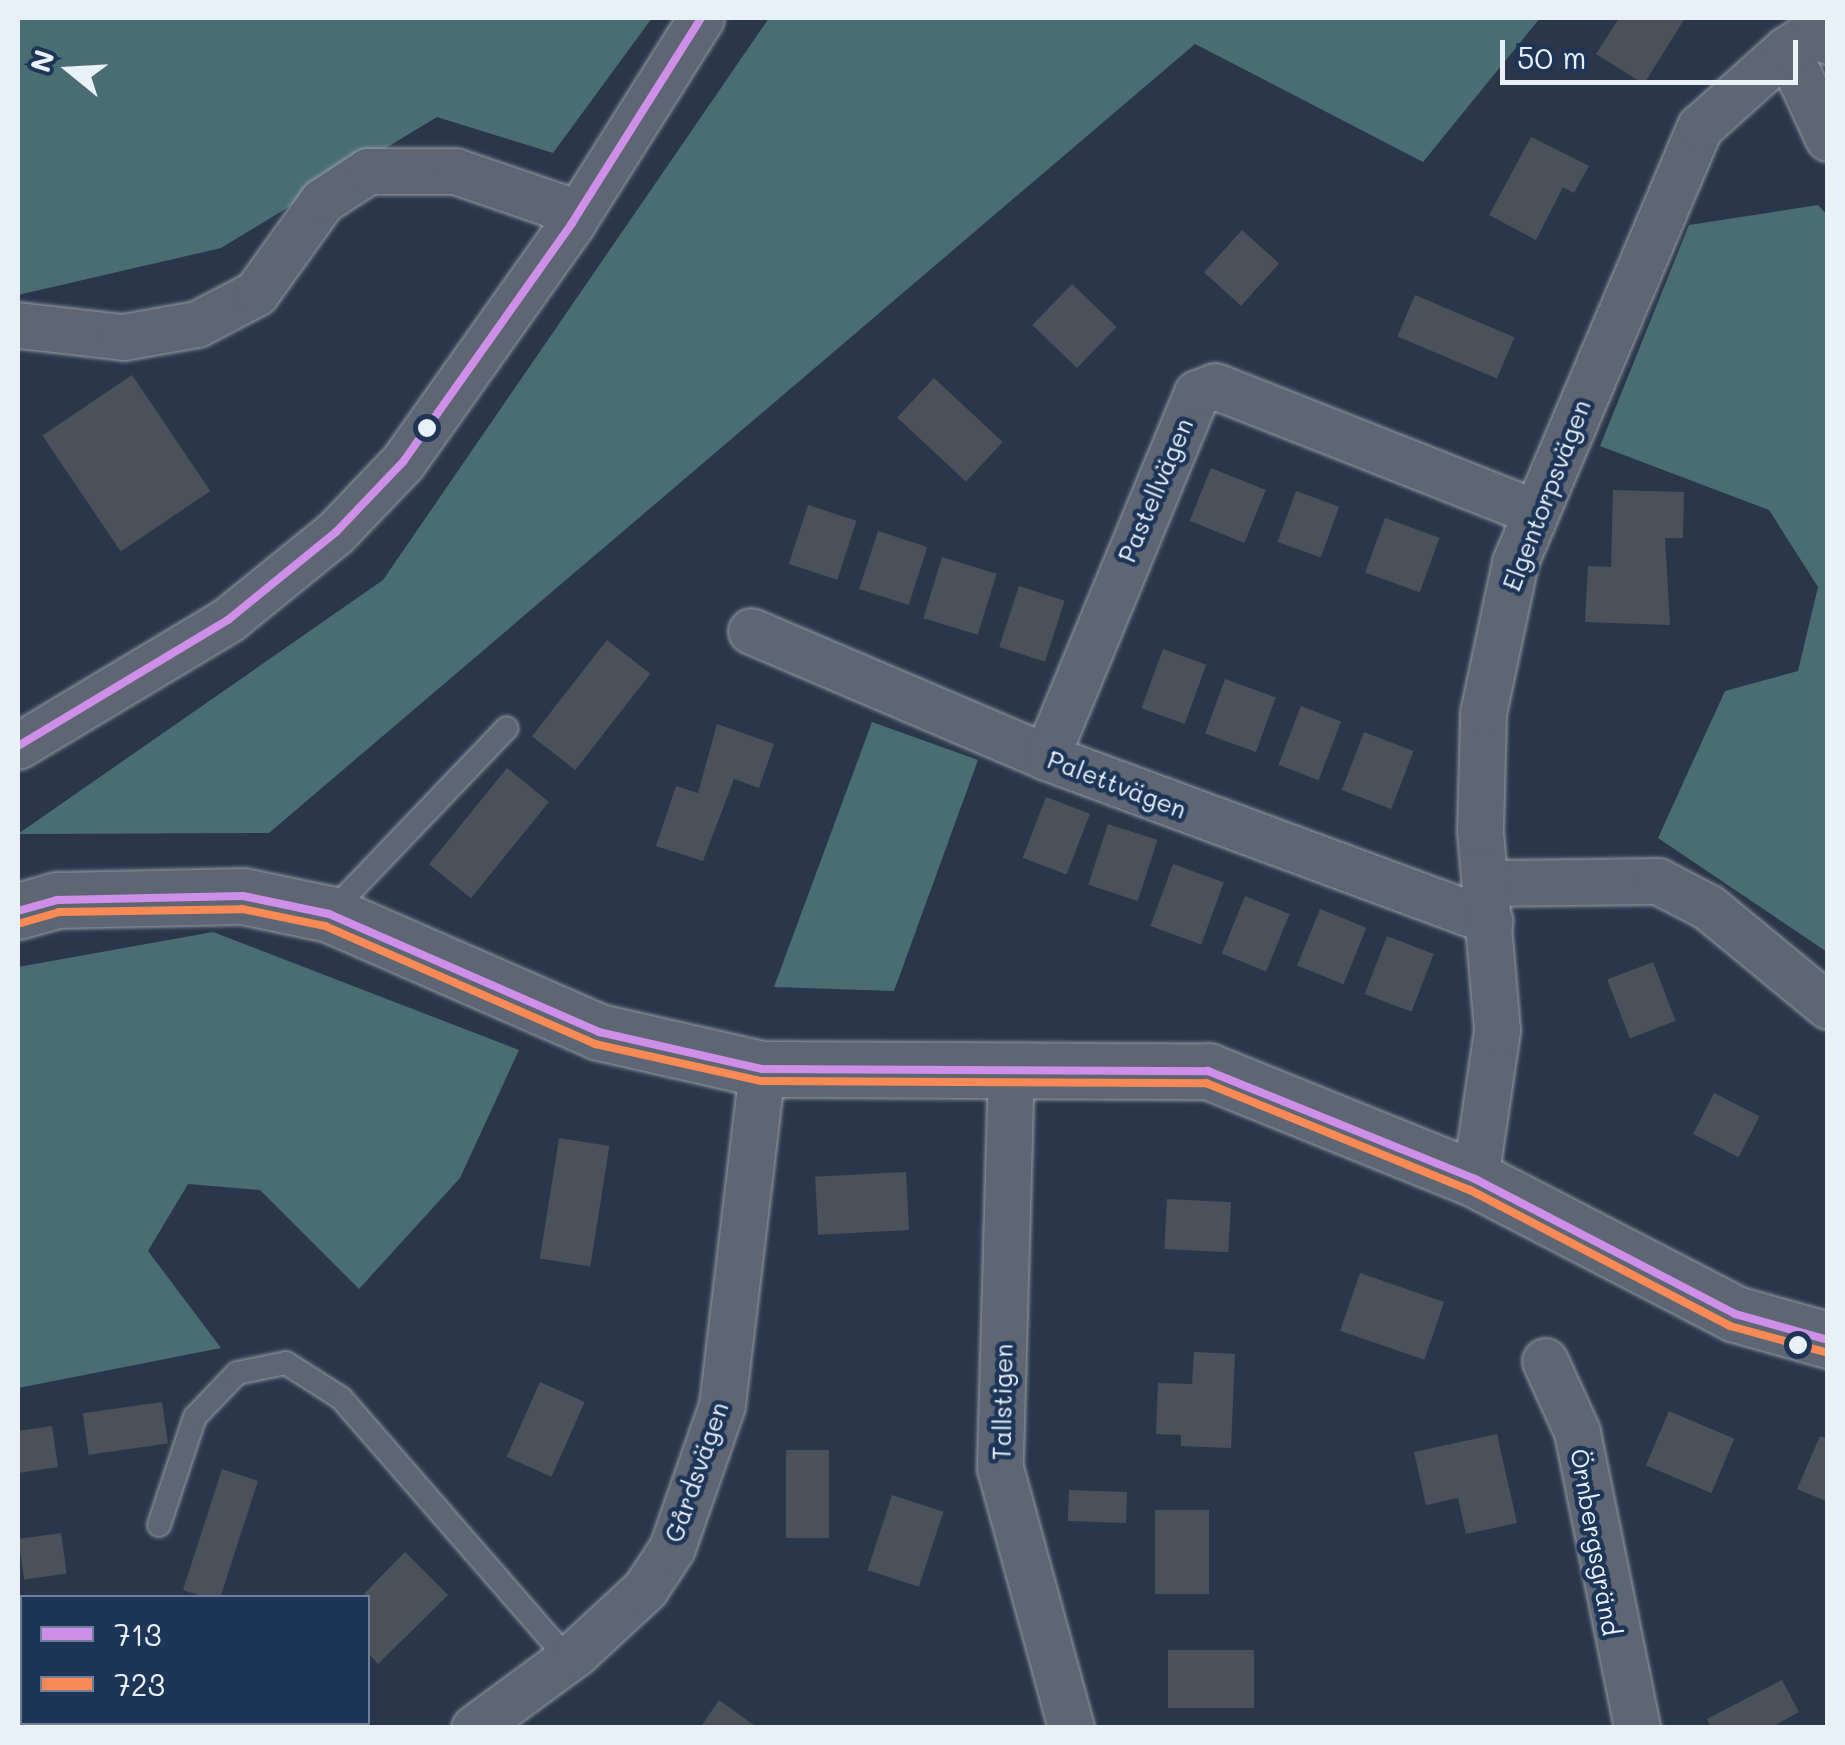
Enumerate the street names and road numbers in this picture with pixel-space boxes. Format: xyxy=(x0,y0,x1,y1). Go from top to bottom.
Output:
street label: Elgentorpsvägen xyxy=(1496,395,1596,595)
street label: Pastellvägen xyxy=(1111,413,1199,567)
street label: Palettvägen xyxy=(1043,744,1191,824)
street label: Tallstigen xyxy=(986,1343,1018,1461)
street label: Gårdsvägen xyxy=(658,1398,734,1546)
street label: Örnbergsgränd xyxy=(1565,1446,1627,1638)

